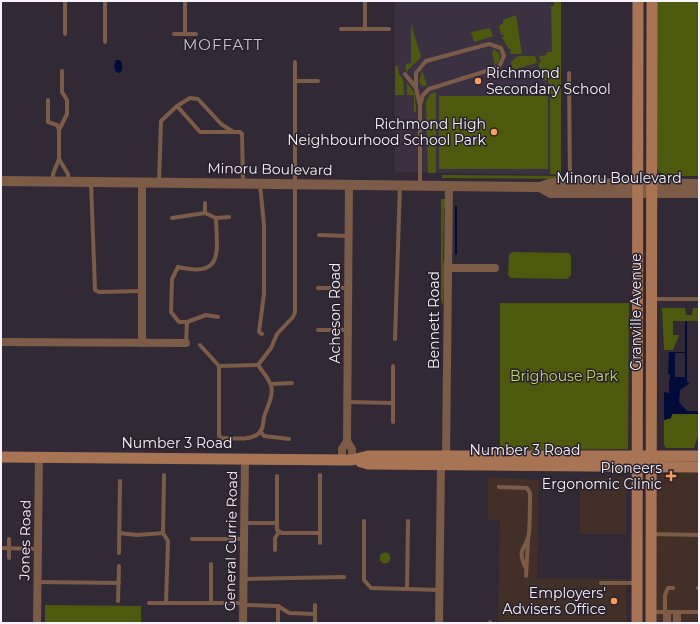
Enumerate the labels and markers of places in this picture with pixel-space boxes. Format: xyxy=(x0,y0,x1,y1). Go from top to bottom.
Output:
place label: Richmond Secondary School xyxy=(486,64,611,98)
marker: Richmond Secondary School xyxy=(473,76,483,86)
place label: Richmond High Neighbourhood School Park xyxy=(287,115,487,149)
marker: Richmond High Neighbourhood School Park xyxy=(489,127,499,137)
place label: Pioneers Ergonomic Clinic xyxy=(542,459,662,493)
marker: Pioneers Ergonomic Clinic xyxy=(665,470,677,482)
place label: Employers' Advisers Office xyxy=(503,584,606,618)
marker: Employers' Advisers Office xyxy=(609,596,619,606)

